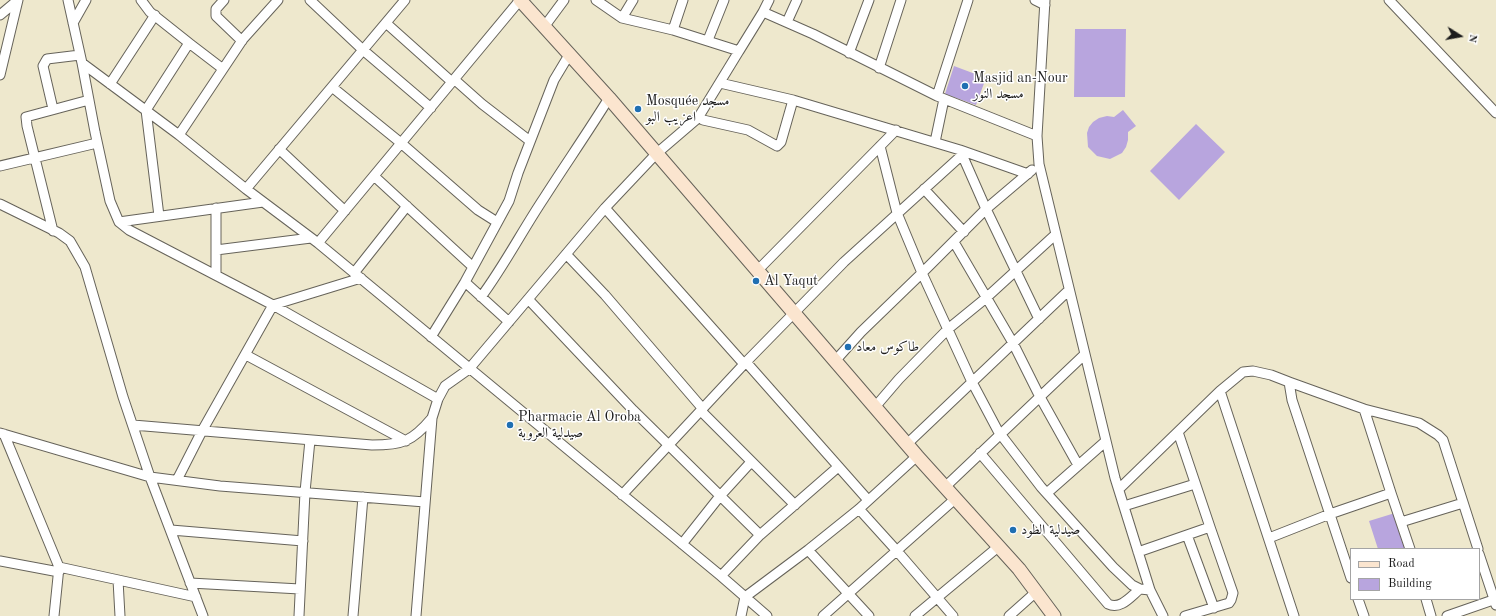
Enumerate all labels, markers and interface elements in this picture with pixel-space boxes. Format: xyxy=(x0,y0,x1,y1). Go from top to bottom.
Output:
north arrow xyxy=(1440,16,1480,56)
text: N xyxy=(1466,33,1478,44)
place label: Masjid an-Nour مسجد النور xyxy=(973,70,1068,102)
marker: Masjid an-Nour مسجد النور xyxy=(960,81,970,91)
place label: Mosquée مسجد اعزيب البو xyxy=(646,93,730,126)
marker: Mosquée مسجد اعزيب البو xyxy=(633,104,643,114)
place label: Al Yaqut xyxy=(764,273,818,289)
marker: Al Yaqut xyxy=(751,276,761,286)
place label: طاكوس معاد xyxy=(856,339,919,355)
marker: طاكوس معاد xyxy=(843,342,853,352)
place label: Pharmacie Al Oroba صيدلية العروبة xyxy=(518,409,641,442)
marker: Pharmacie Al Oroba صيدلية العروبة xyxy=(505,420,515,430)
place label: صيدلية الطود xyxy=(1021,522,1080,538)
marker: صيدلية الطود xyxy=(1008,525,1018,535)
legend xyxy=(1350,548,1480,600)
text: Road xyxy=(1388,558,1415,570)
text: Building xyxy=(1388,578,1432,590)

